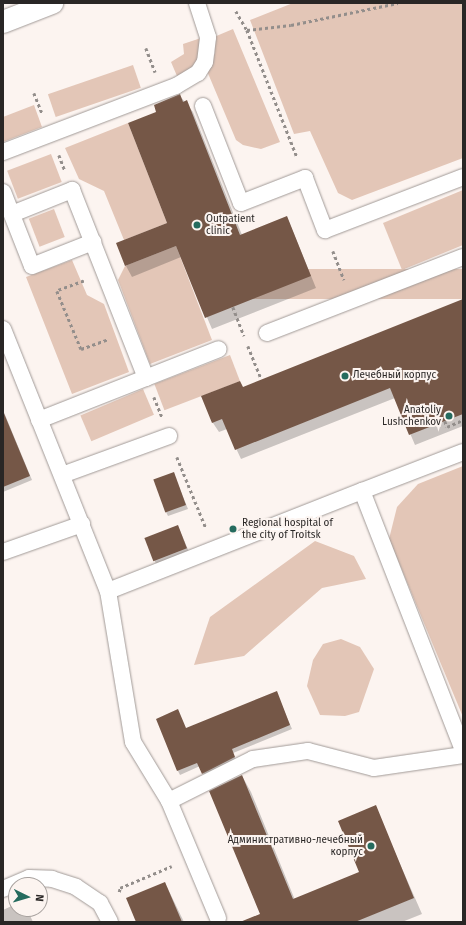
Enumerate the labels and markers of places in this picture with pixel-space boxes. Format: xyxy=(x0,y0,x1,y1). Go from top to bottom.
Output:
place label: Outpatient clinic xyxy=(206,213,255,236)
marker: Outpatient clinic xyxy=(191,219,203,231)
place label: Лечебный корпус xyxy=(353,370,436,382)
marker: Лечебный корпус xyxy=(340,371,350,381)
place label: Anatoliy Lushchenkov xyxy=(382,404,441,428)
marker: Anatoliy Lushchenkov xyxy=(444,411,454,421)
place label: Regional hospital of the city of Troitsk xyxy=(242,517,333,540)
marker: Regional hospital of the city of Troitsk xyxy=(227,523,239,535)
place label: Административно-лечебный корпус xyxy=(228,834,363,858)
marker: Административно-лечебный корпус xyxy=(366,841,376,851)

